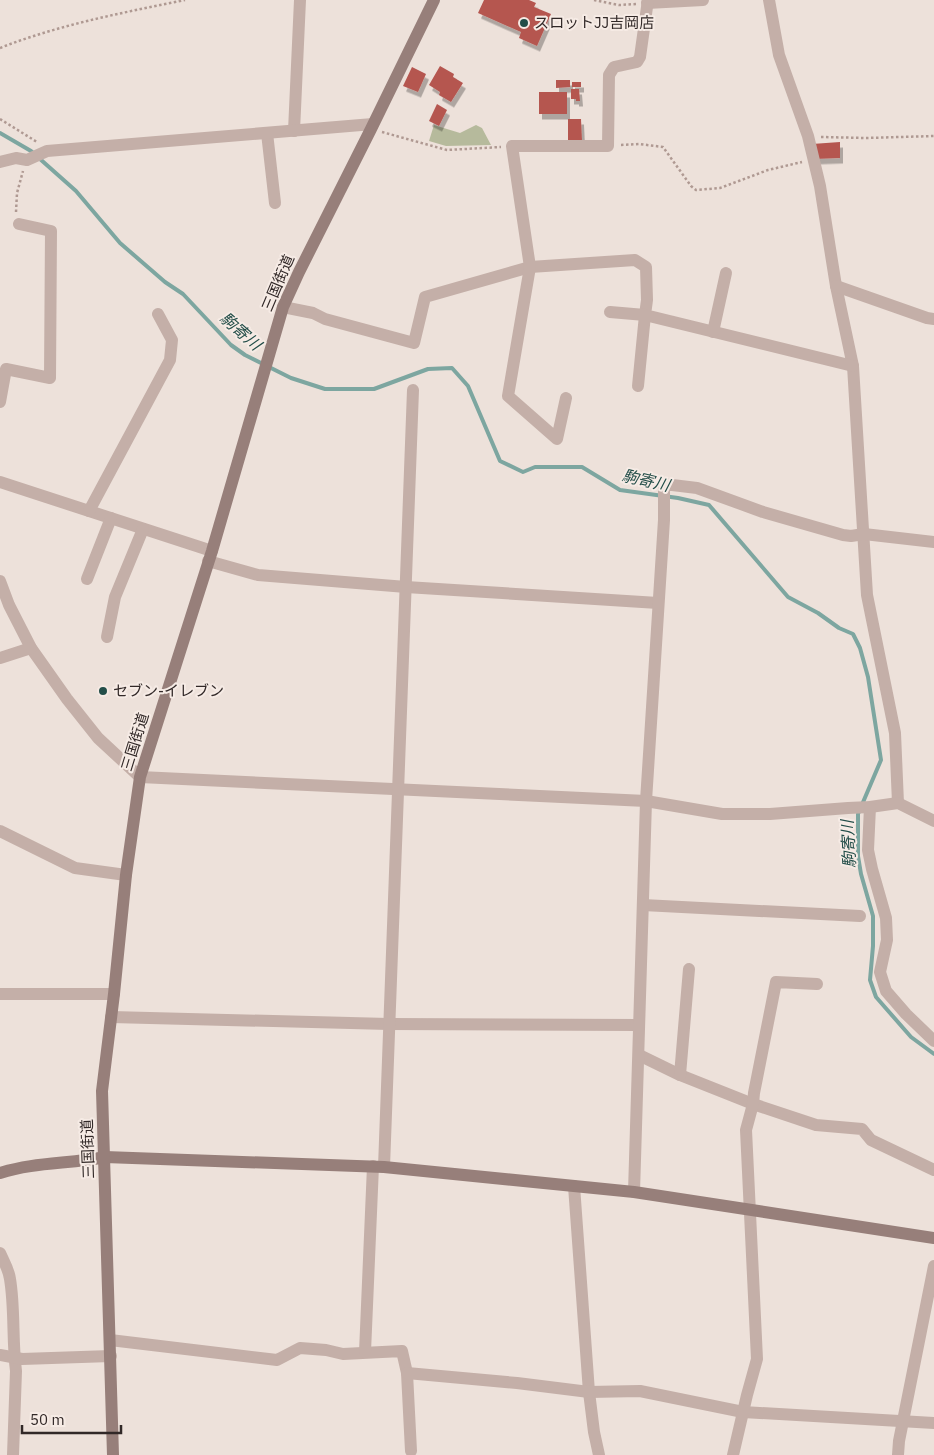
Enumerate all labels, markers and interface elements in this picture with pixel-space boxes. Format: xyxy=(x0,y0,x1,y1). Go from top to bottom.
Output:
place label: スロットJJ吉岡店 xyxy=(534,13,654,32)
marker: スロットJJ吉岡店 xyxy=(518,17,530,29)
street label: 三国街道 xyxy=(257,251,298,314)
water label: 駒寄川 xyxy=(216,308,267,356)
water label: 駒寄川 xyxy=(620,465,674,496)
place label: セブン-イレブン xyxy=(113,681,224,700)
marker: セブン-イレブン xyxy=(97,685,109,697)
street label: 三国街道 xyxy=(117,710,152,773)
water label: 駒寄川 xyxy=(837,818,859,868)
street label: 三国街道 xyxy=(77,1119,98,1179)
scale bar xyxy=(22,1402,121,1434)
text: 50 m xyxy=(30,1410,65,1429)

